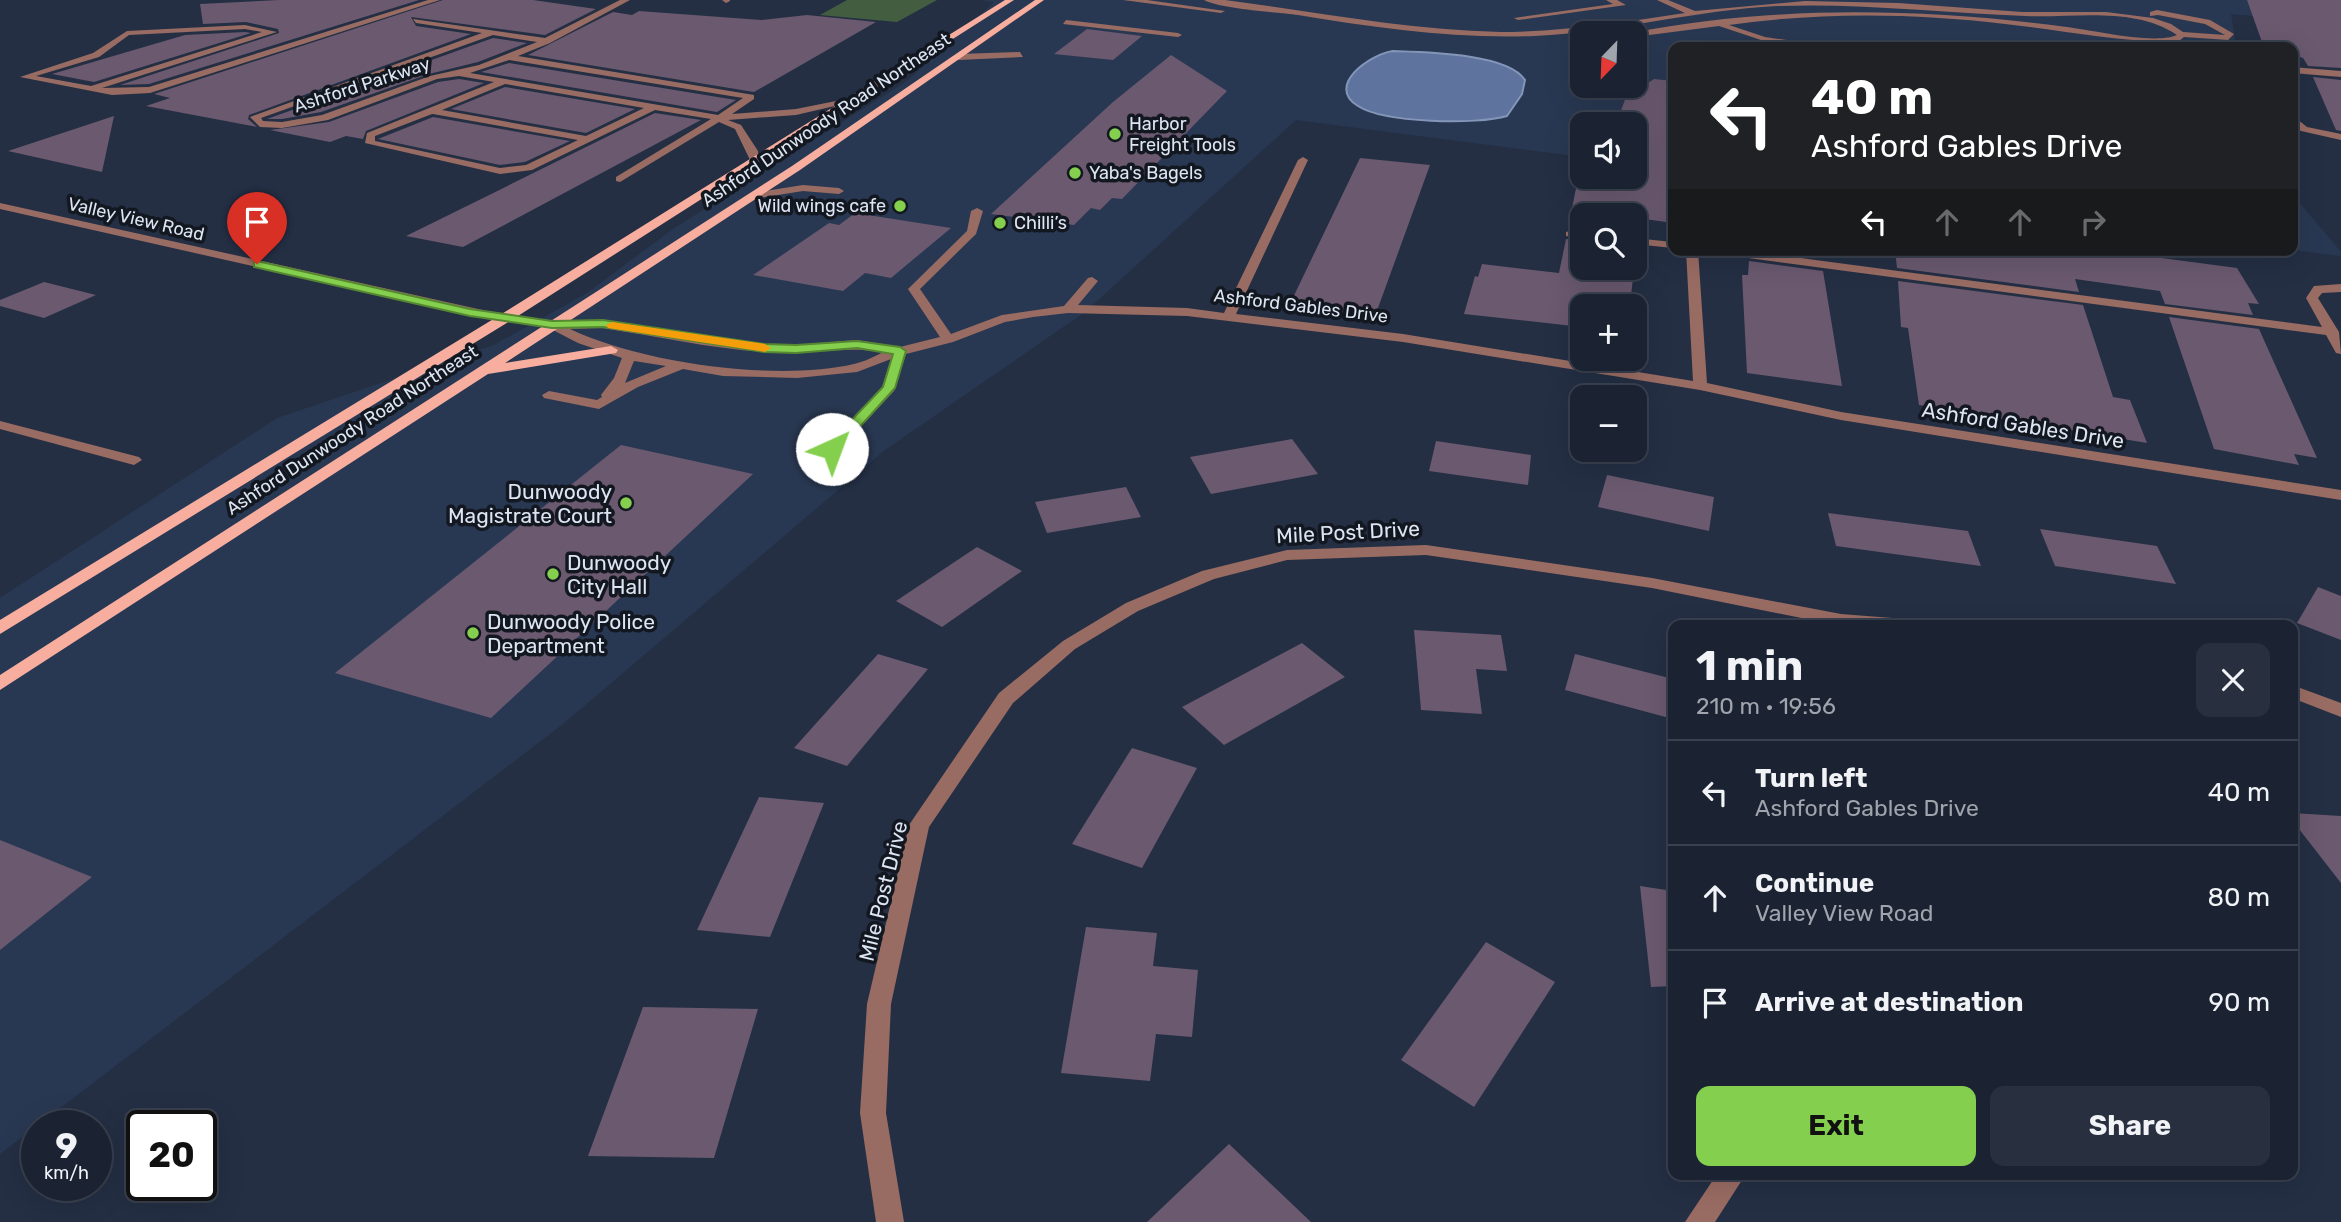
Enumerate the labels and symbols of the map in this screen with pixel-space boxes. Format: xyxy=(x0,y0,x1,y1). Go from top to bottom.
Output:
north arrow xyxy=(1570,21,1647,98)
street label: Ashford Dunwoody Road Northeast xyxy=(697,28,955,212)
street label: Ashford Parkway xyxy=(291,53,433,117)
place label: Harbor Freight Tools xyxy=(1129,113,1236,156)
marker: Harbor Freight Tools xyxy=(1107,126,1123,142)
place label: Yaba's Bagels xyxy=(1089,162,1202,184)
marker: Yaba's Bagels xyxy=(1067,165,1083,181)
pin xyxy=(227,192,287,264)
street label: Valley View Road xyxy=(66,193,206,245)
place label: Wild wings cafe xyxy=(757,195,886,217)
marker: Wild wings cafe xyxy=(892,198,908,214)
place label: Chilli’s xyxy=(1014,212,1067,234)
marker: Chilli’s xyxy=(992,215,1008,231)
street label: Ashford Gables Drive xyxy=(1213,284,1389,328)
street label: Ashford Dunwoody Road Northeast xyxy=(222,340,482,520)
street label: Ashford Gables Drive xyxy=(1920,397,2126,453)
position arrow xyxy=(795,412,869,486)
place label: Dunwoody Magistrate Court xyxy=(448,479,612,528)
marker: Dunwoody Magistrate Court xyxy=(618,495,634,511)
street label: Mile Post Drive xyxy=(1276,516,1420,548)
place label: Dunwoody City Hall xyxy=(567,550,672,599)
marker: Dunwoody City Hall xyxy=(545,566,561,582)
place label: Dunwoody Police Department xyxy=(487,609,655,658)
marker: Dunwoody Police Department xyxy=(465,625,481,641)
street label: Mile Post Drive xyxy=(853,818,913,964)
speed limit sign: 20 xyxy=(126,1110,217,1201)

